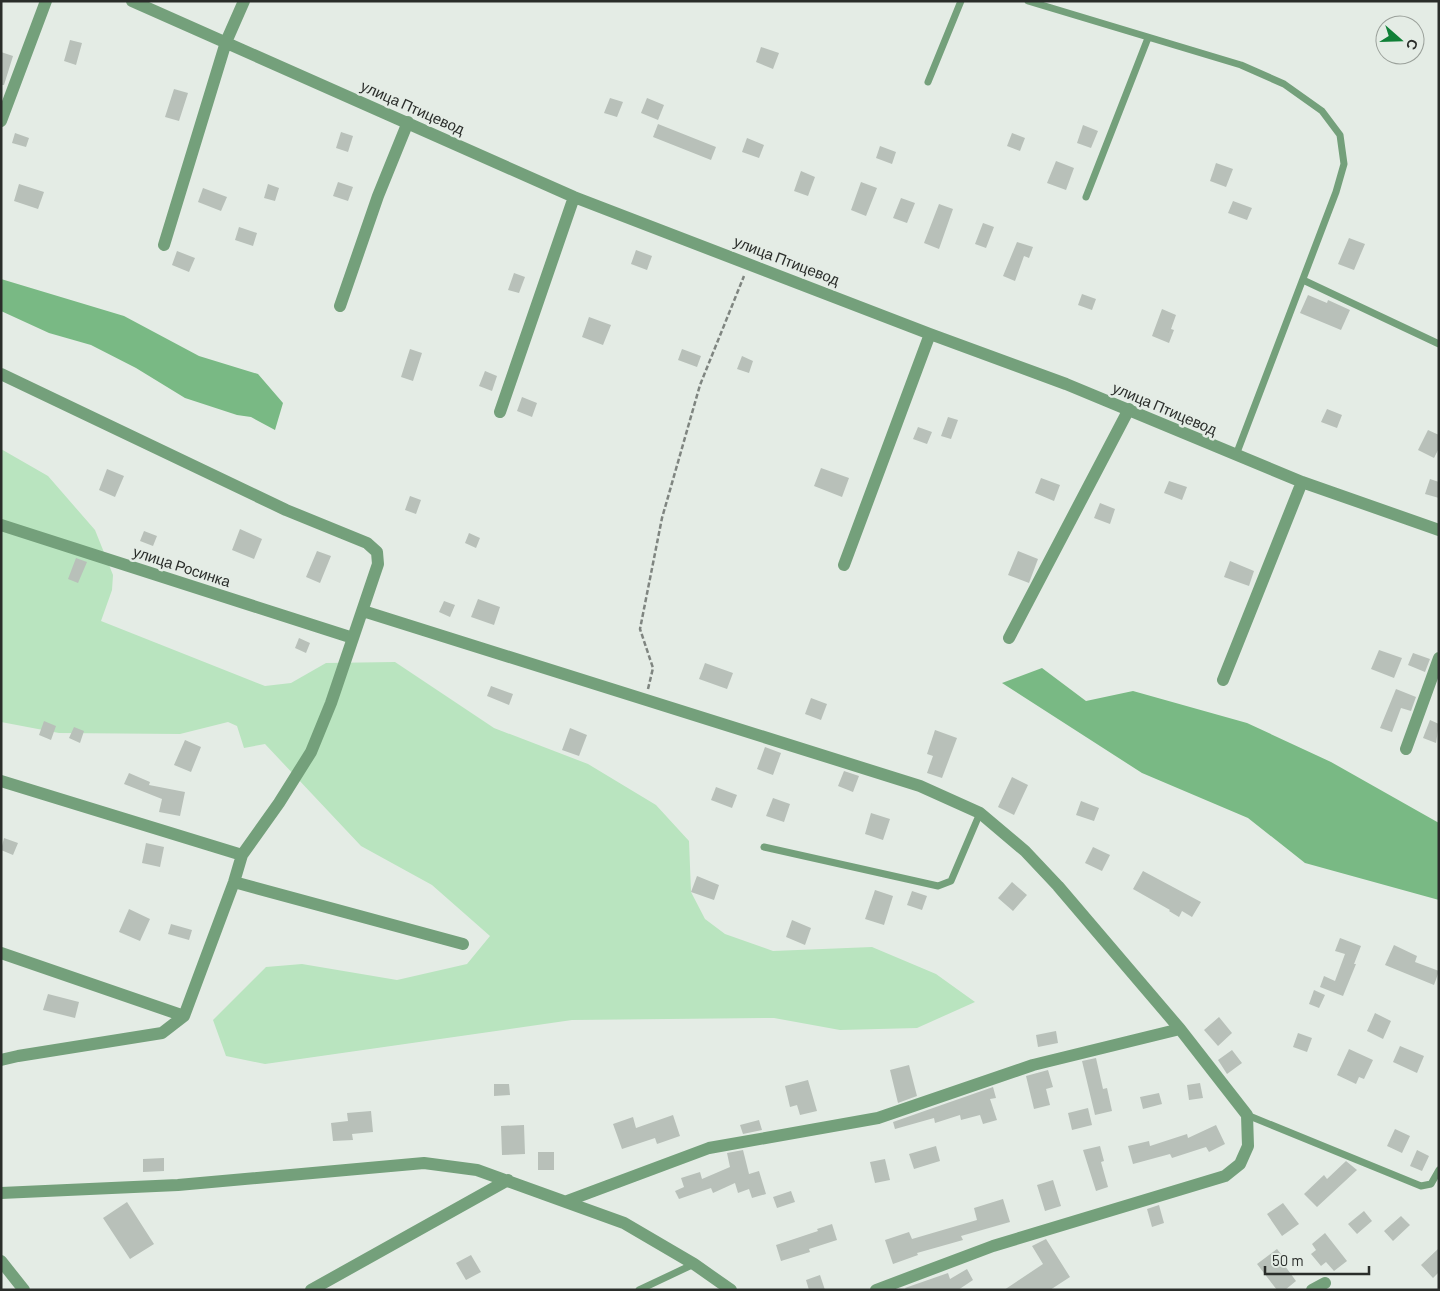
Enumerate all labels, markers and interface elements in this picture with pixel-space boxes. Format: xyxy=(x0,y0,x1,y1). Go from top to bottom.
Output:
north arrow xyxy=(1375,15,1425,65)
text: С xyxy=(1403,37,1422,52)
street label: улица Птицевод xyxy=(358,76,468,138)
street label: улица Птицевод xyxy=(732,232,843,288)
street label: улица Птицевод xyxy=(1110,378,1220,438)
street label: улица Росинка xyxy=(131,542,234,590)
scale bar xyxy=(1265,1244,1369,1276)
text: 50 m xyxy=(1272,1251,1304,1269)

